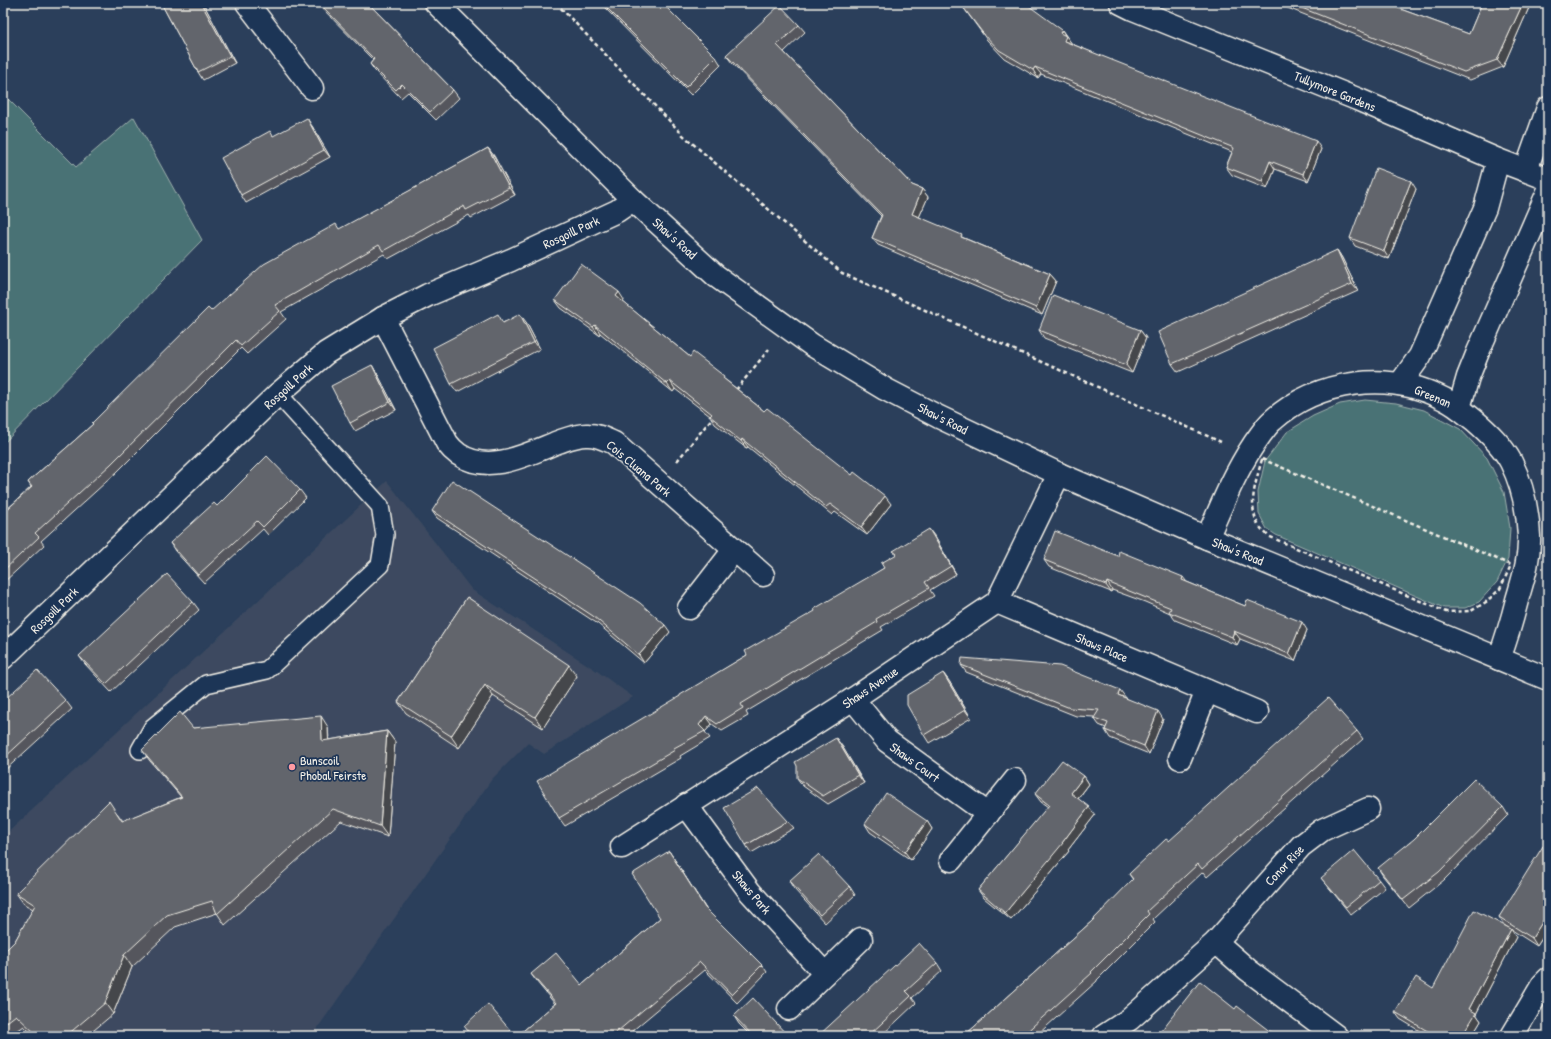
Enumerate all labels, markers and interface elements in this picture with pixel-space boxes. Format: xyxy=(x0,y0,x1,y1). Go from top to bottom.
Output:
street label: Tullymore Gardens xyxy=(1291,66,1379,116)
street label: Rosgoill Park xyxy=(540,211,603,253)
street label: Shaw's Road xyxy=(649,213,701,263)
street label: Rosgoill Park xyxy=(260,359,317,413)
street label: Greenan xyxy=(1412,380,1454,412)
street label: Shaw's Road xyxy=(915,398,971,438)
street label: Cois Cluana Park xyxy=(603,435,676,501)
street label: Shaw's Road xyxy=(1210,533,1266,569)
street label: Rosgoill Park xyxy=(26,582,82,637)
street label: Shaws Place xyxy=(1073,628,1131,666)
street label: Shaws Avenue xyxy=(839,662,901,712)
street label: Shaws Court xyxy=(886,738,944,787)
place label: Bunscoil Phobal Feirste xyxy=(300,751,366,784)
marker: Bunscoil Phobal Feirste xyxy=(287,762,297,772)
street label: Conor Rise xyxy=(1260,840,1308,890)
street label: Shaws Park xyxy=(728,866,776,918)

